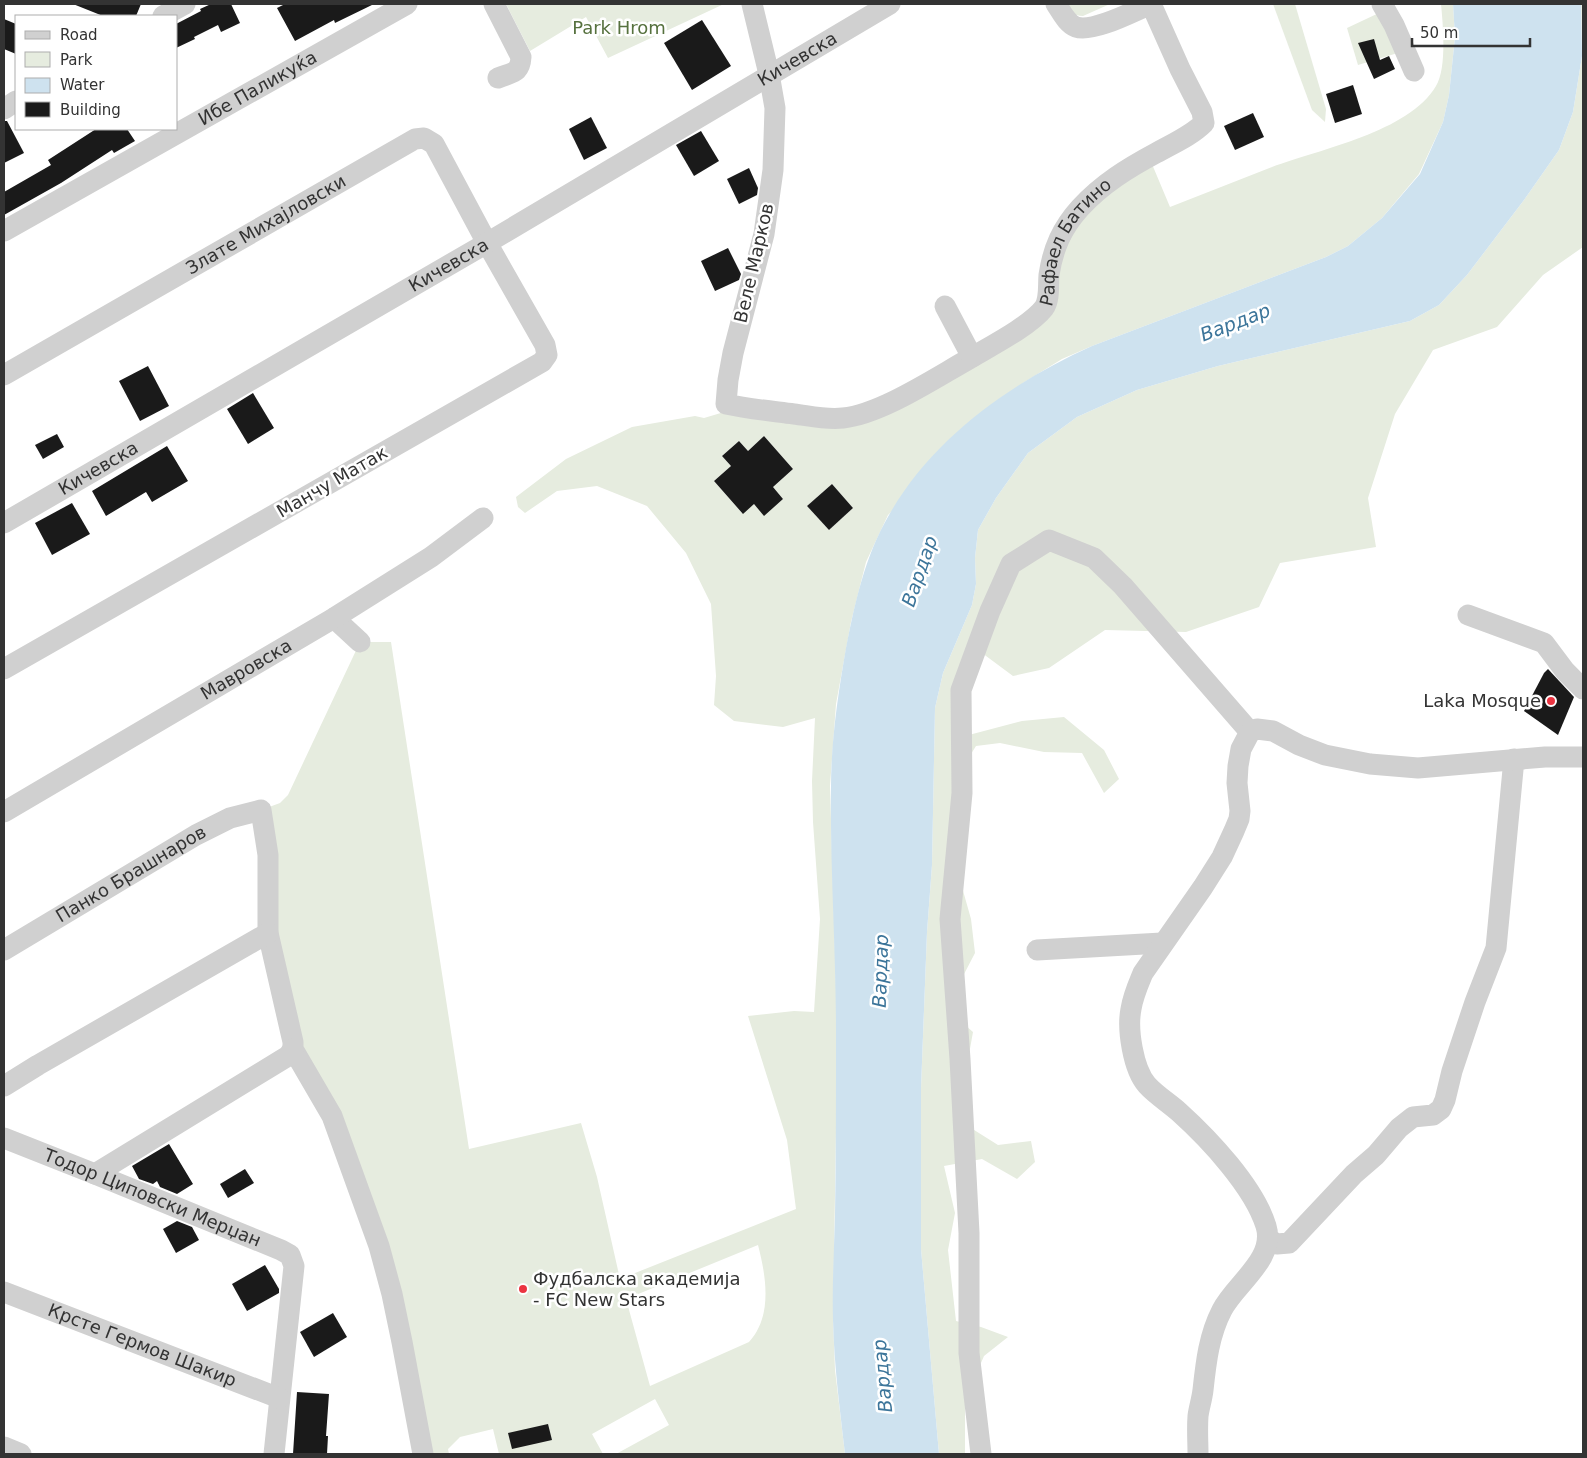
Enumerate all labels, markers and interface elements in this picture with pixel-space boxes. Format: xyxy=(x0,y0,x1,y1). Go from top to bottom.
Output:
legend xyxy=(15,15,178,130)
scale bar xyxy=(1412,15,1530,47)
park label: Park Hrom xyxy=(572,17,666,38)
text: 50 m xyxy=(1420,24,1458,42)
text: Road xyxy=(60,26,98,44)
street label: Кичевска xyxy=(754,27,840,90)
street label: Ибе Паликуќа xyxy=(194,46,320,129)
text: Park xyxy=(60,51,93,69)
text: Water xyxy=(60,76,105,94)
text: Building xyxy=(60,101,121,119)
street label: Злате Михајловски xyxy=(182,170,349,278)
street label: Рафаел Батино xyxy=(1035,173,1115,308)
street label: Веле Марков xyxy=(730,201,777,325)
street label: Кичевска xyxy=(405,233,492,296)
water label: Вардар xyxy=(1197,299,1273,345)
street label: Кичевска xyxy=(54,437,142,499)
street label: Манчу Матак xyxy=(273,441,391,522)
water label: Вардар xyxy=(897,533,941,609)
street label: Мавровска xyxy=(197,634,295,704)
place label: Laka Mosque xyxy=(1423,690,1541,711)
marker: Laka Mosque xyxy=(1545,695,1557,707)
street label: Панко Брашнаров xyxy=(52,821,209,927)
water label: Вардар xyxy=(868,934,892,1008)
street label: Тодор Циповски Мерџан xyxy=(40,1143,264,1251)
place label: Фудбалска академија - FC New Stars xyxy=(533,1268,741,1310)
marker: Фудбалска академија - FC New Stars xyxy=(517,1283,529,1295)
street label: Крсте Гермов Шакир xyxy=(45,1299,239,1391)
water label: Вардар xyxy=(868,1338,896,1414)

